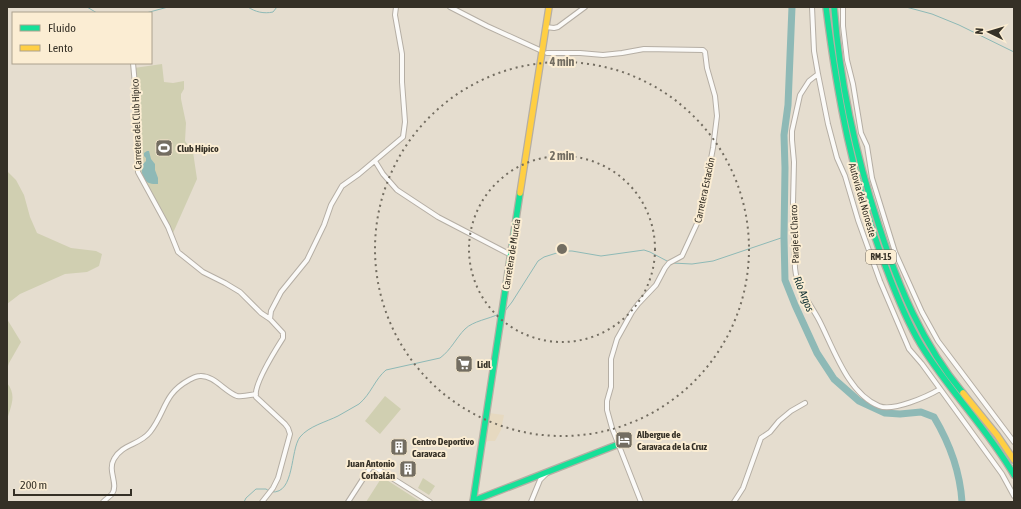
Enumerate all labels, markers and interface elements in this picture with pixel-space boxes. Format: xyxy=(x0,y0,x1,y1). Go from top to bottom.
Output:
legend xyxy=(12,12,152,64)
north arrow xyxy=(969,12,1009,52)
text: Fluido xyxy=(48,21,76,35)
text: N xyxy=(973,27,985,35)
text: Lento xyxy=(48,41,73,55)
text: 4 min xyxy=(549,55,574,69)
street label: Carretera del Club Hípico xyxy=(129,78,144,169)
sports icon: Club Hípico xyxy=(154,138,174,158)
place label: Club Hípico xyxy=(177,143,219,154)
text: 2 min xyxy=(550,149,574,163)
street label: Carretera Estación xyxy=(692,156,717,224)
street label: Autovía del Noroeste xyxy=(847,162,878,239)
street label: Paraje el Charco xyxy=(788,204,801,264)
street label: Carretera de Murcia xyxy=(500,218,523,290)
centre of rings xyxy=(555,242,569,256)
road number: RM-15 xyxy=(866,250,896,264)
water label: Río Argos xyxy=(792,275,817,314)
supermarket icon: Lidl xyxy=(454,354,474,374)
place label: Lidl xyxy=(477,359,491,370)
place label: Albergue de Caravaca de la Cruz xyxy=(636,429,708,452)
hotel icon: Albergue de Caravaca de la Cruz xyxy=(614,430,634,450)
place label: Centro Deportivo Caravaca xyxy=(412,436,474,459)
building icon: Centro Deportivo Caravaca xyxy=(389,437,409,457)
place label: Juan Antonio Corbalán xyxy=(346,458,395,481)
building icon: Juan Antonio Corbalán xyxy=(398,459,418,479)
scale bar xyxy=(14,471,131,497)
text: 200 m xyxy=(20,478,47,492)

